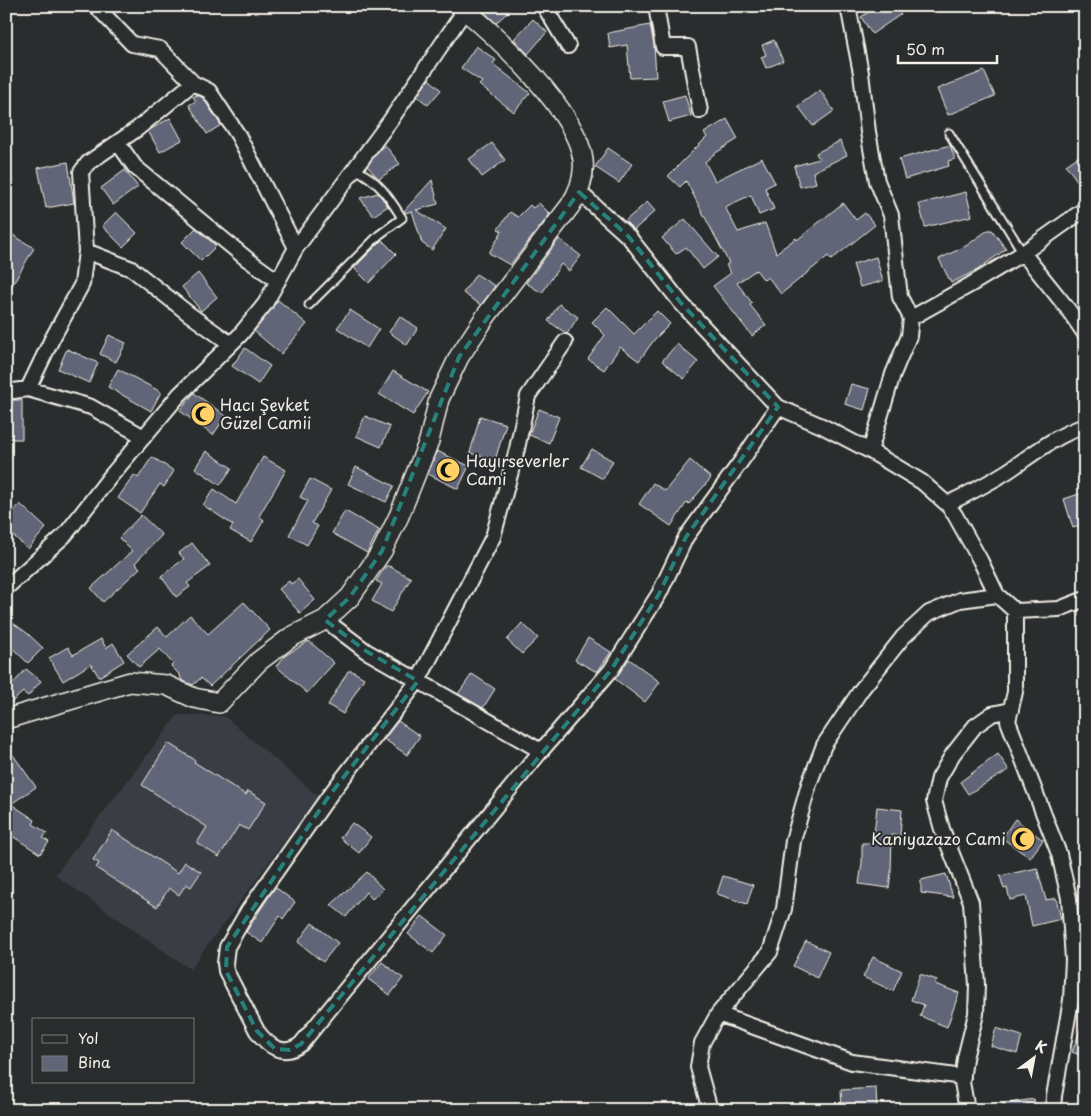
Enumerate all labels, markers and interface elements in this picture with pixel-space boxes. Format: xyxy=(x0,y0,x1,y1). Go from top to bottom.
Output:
scale bar xyxy=(898,32,997,64)
text: 50 m xyxy=(906,37,945,60)
place label: Hacı Şevket Güzel Camii xyxy=(220,392,311,434)
mosque icon: Hacı Şevket Güzel Camii xyxy=(190,401,216,427)
place label: Hayırseverler Cami xyxy=(466,448,570,490)
mosque icon: Hayırseverler Cami xyxy=(435,457,461,483)
place label: Kaniyazazo Cami xyxy=(871,826,1006,850)
mosque icon: Kaniyazazo Cami xyxy=(1010,826,1036,852)
legend xyxy=(32,1018,195,1084)
text: Yol xyxy=(78,1026,99,1049)
north arrow xyxy=(1008,1034,1058,1084)
text: K xyxy=(1031,1035,1051,1058)
text: Bina xyxy=(78,1050,111,1073)

